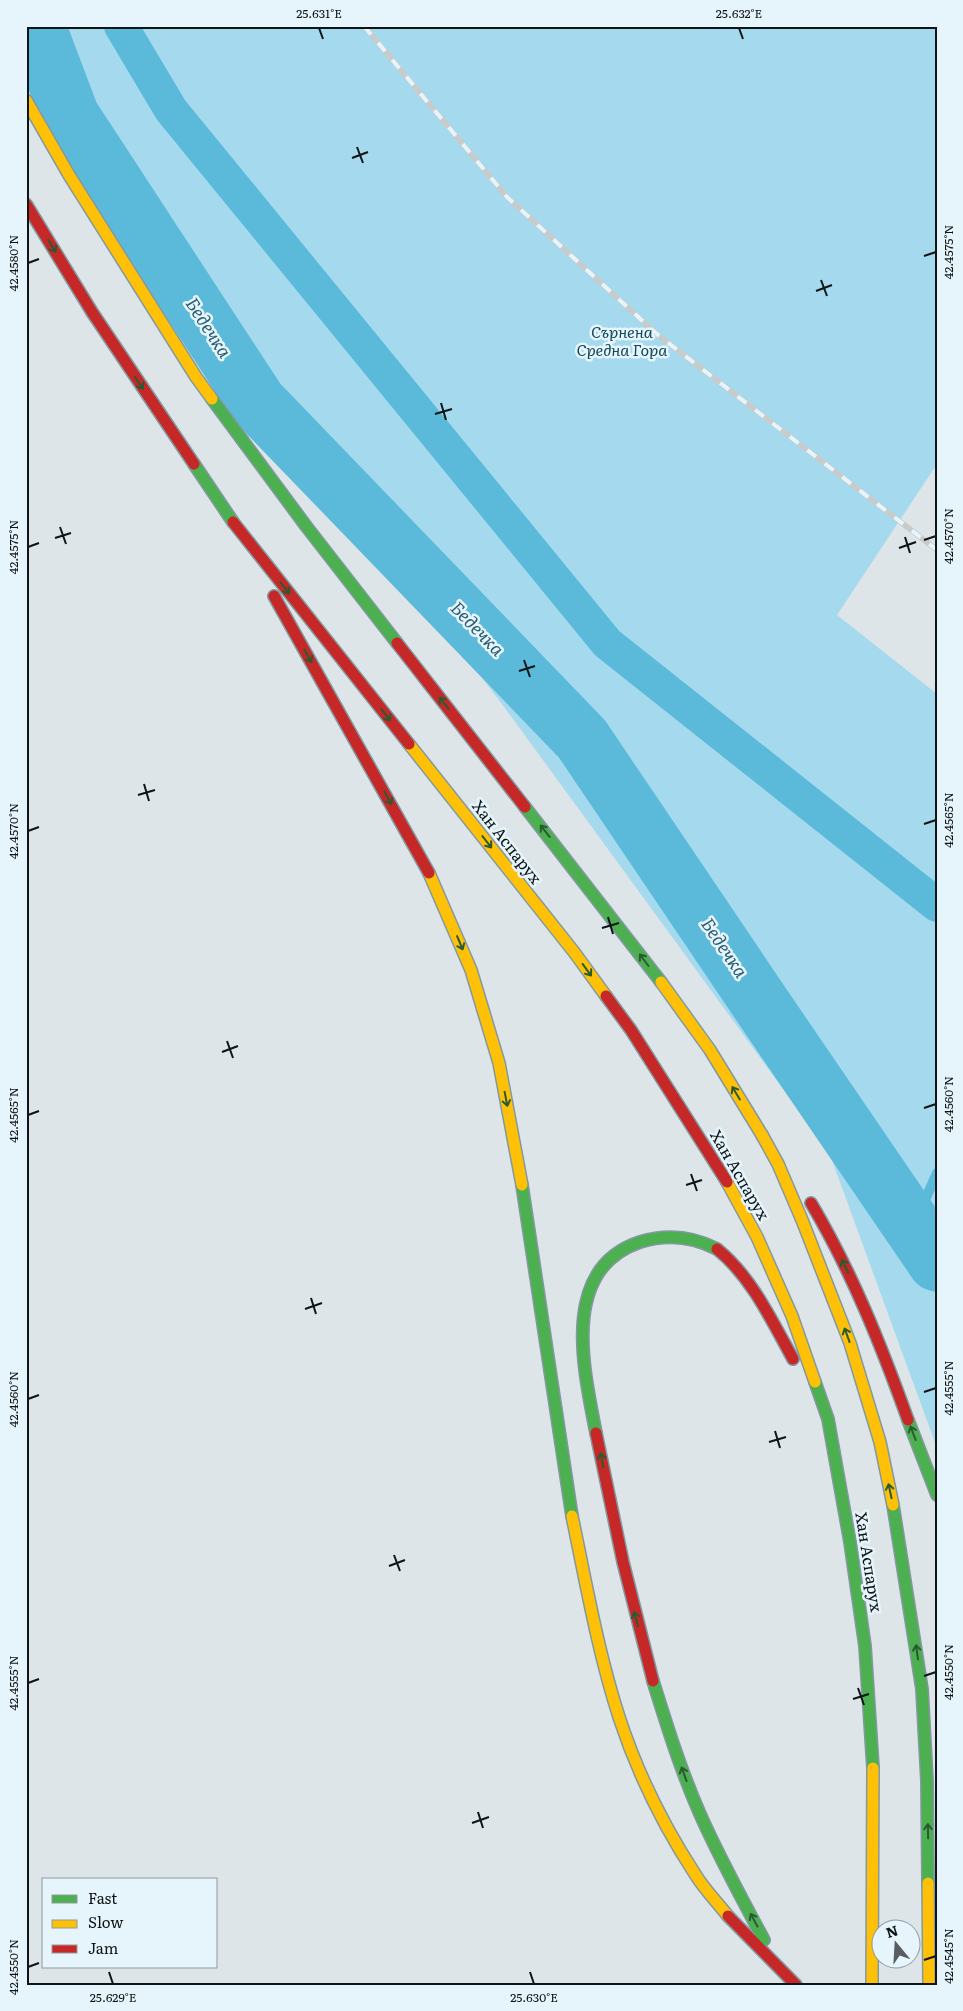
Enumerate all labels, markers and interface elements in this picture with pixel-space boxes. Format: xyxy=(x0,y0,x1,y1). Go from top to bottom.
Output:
text: 25.631°E xyxy=(296,4,342,22)
text: 25.632°E xyxy=(716,4,763,22)
text: 42.4575°N xyxy=(939,225,957,279)
text: 42.4580°N xyxy=(4,235,22,291)
one-way arrow xyxy=(47,238,57,252)
water label: Бедечка xyxy=(180,292,239,363)
park label: Сърнена Средна Гора xyxy=(577,319,668,361)
one-way arrow xyxy=(134,375,144,389)
text: 42.4570°N xyxy=(939,508,957,564)
text: 42.4575°N xyxy=(4,520,22,574)
one-way arrow xyxy=(279,581,290,594)
water label: Бедечка xyxy=(445,594,512,662)
one-way arrow xyxy=(303,649,313,664)
one-way arrow xyxy=(439,697,450,710)
one-way arrow xyxy=(380,708,391,721)
one-way arrow xyxy=(383,790,393,805)
text: 42.4565°N xyxy=(939,792,957,848)
street label: Хан Аспарух xyxy=(467,794,549,889)
text: 42.4570°N xyxy=(4,803,22,859)
one-way arrow xyxy=(539,825,550,838)
one-way arrow xyxy=(481,836,492,849)
water label: Бедечка xyxy=(695,912,756,983)
one-way arrow xyxy=(456,936,465,951)
one-way arrow xyxy=(639,954,650,967)
one-way arrow xyxy=(582,963,593,976)
text: 42.4560°N xyxy=(939,1076,957,1132)
text: 42.4565°N xyxy=(4,1087,22,1143)
one-way arrow xyxy=(731,1087,741,1101)
one-way arrow xyxy=(502,1090,511,1106)
street label: Хан Аспарух xyxy=(705,1125,777,1225)
one-way arrow xyxy=(840,1259,850,1274)
one-way arrow xyxy=(842,1328,851,1343)
text: 42.4555°N xyxy=(939,1360,957,1416)
text: 42.4560°N xyxy=(4,1371,22,1427)
one-way arrow xyxy=(908,1426,917,1441)
one-way arrow xyxy=(596,1452,606,1468)
one-way arrow xyxy=(885,1484,894,1500)
street label: Хан Аспарух xyxy=(850,1510,890,1614)
one-way arrow xyxy=(631,1611,640,1627)
one-way arrow xyxy=(912,1644,922,1660)
text: 42.4550°N xyxy=(939,1644,957,1700)
text: 42.4555°N xyxy=(4,1655,22,1711)
one-way arrow xyxy=(679,1767,688,1782)
one-way arrow xyxy=(923,1823,933,1840)
legend xyxy=(42,1878,218,1968)
text: Fast xyxy=(88,1886,117,1909)
text: Slow xyxy=(88,1910,123,1933)
one-way arrow xyxy=(748,1914,758,1928)
north arrow xyxy=(870,1918,920,1968)
text: N xyxy=(883,1919,901,1942)
text: 42.4545°N xyxy=(939,1928,957,1984)
text: Jam xyxy=(88,1936,119,1959)
text: 42.4550°N xyxy=(4,1939,22,1995)
text: 25.629°E xyxy=(90,1988,137,2006)
text: 25.630°E xyxy=(510,1988,558,2006)

